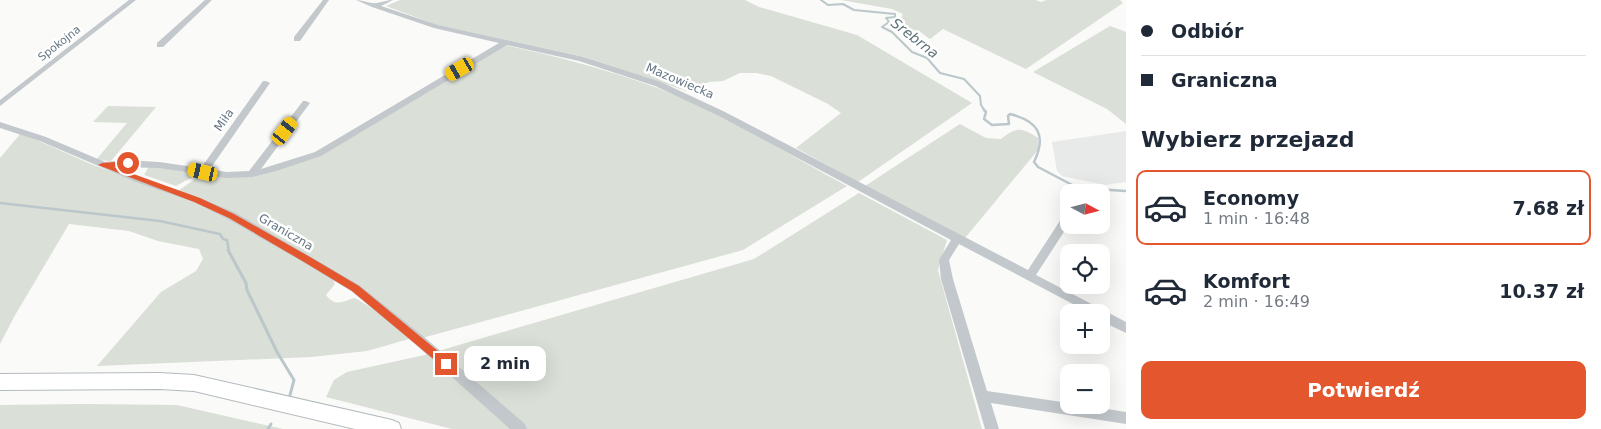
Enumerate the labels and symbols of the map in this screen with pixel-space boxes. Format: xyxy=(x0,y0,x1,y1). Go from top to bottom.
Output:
water label: Srebrna xyxy=(888,15,942,61)
street label: Spokojna xyxy=(36,23,83,64)
car xyxy=(443,55,476,83)
street label: Mazowiecka xyxy=(644,60,716,102)
street label: Miła xyxy=(211,106,237,134)
car xyxy=(269,115,300,147)
route start xyxy=(117,152,139,174)
car xyxy=(186,161,219,183)
north arrow xyxy=(1060,184,1110,234)
street label: Graniczna xyxy=(256,211,316,253)
callout: 2 min xyxy=(464,346,546,382)
route end xyxy=(435,353,457,375)

